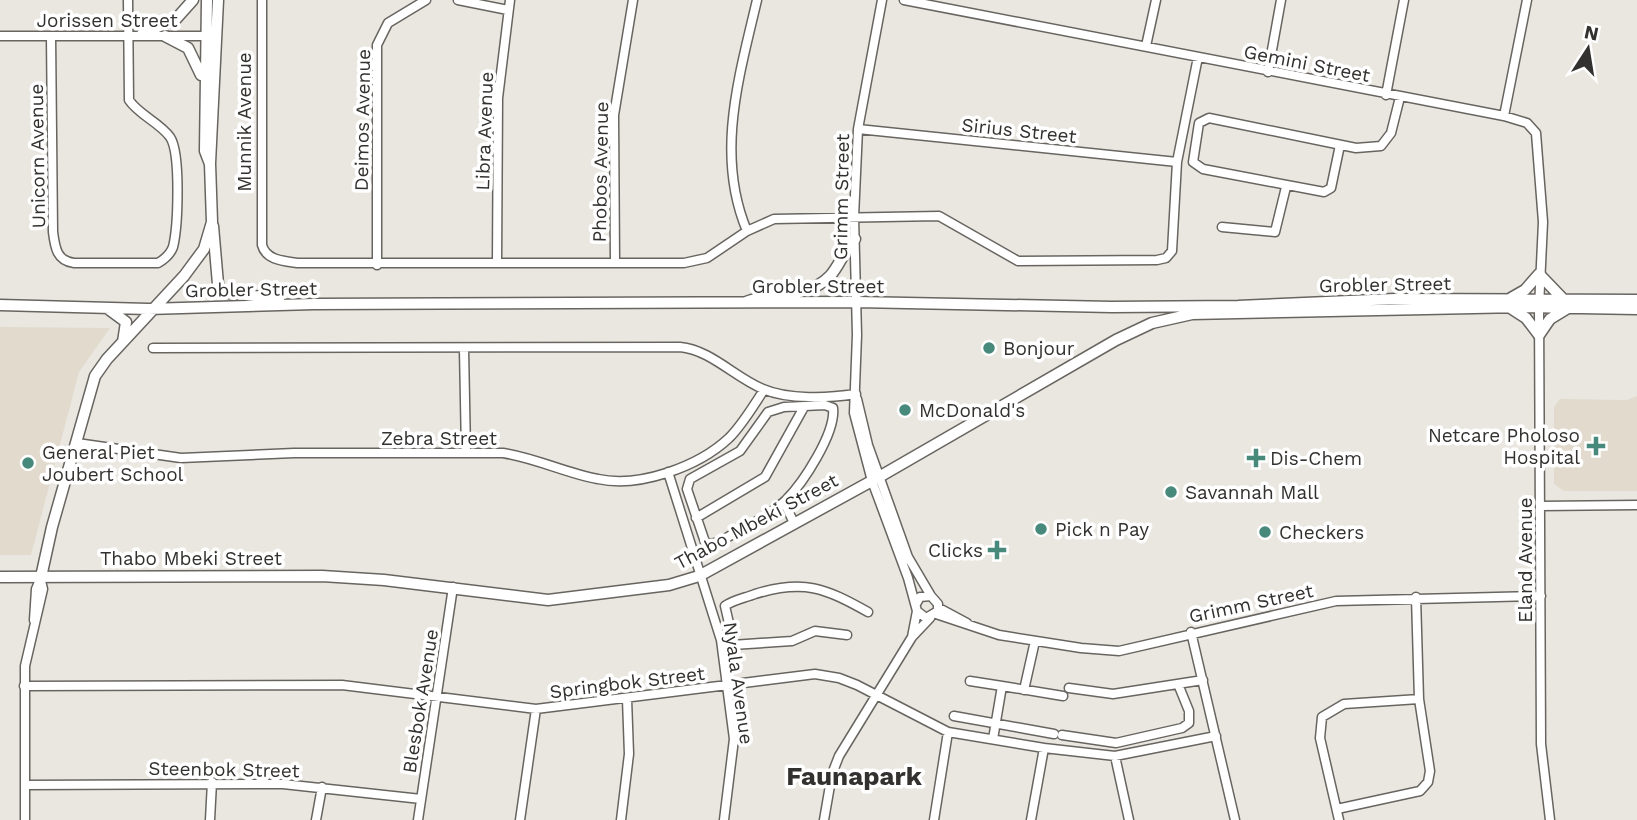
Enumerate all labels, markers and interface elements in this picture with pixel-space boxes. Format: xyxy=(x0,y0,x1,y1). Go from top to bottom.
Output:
street label: Jorissen Street xyxy=(36,9,178,32)
north arrow xyxy=(1553,14,1623,84)
text: N xyxy=(1582,20,1601,46)
street label: Gemini Street xyxy=(1242,40,1372,87)
street label: Deimos Avenue xyxy=(350,49,375,191)
street label: Munnik Avenue xyxy=(233,52,256,192)
street label: Libra Avenue xyxy=(471,71,498,191)
street label: Unicorn Avenue xyxy=(25,83,50,229)
street label: Phobos Avenue xyxy=(588,101,613,243)
street label: Sirius Street xyxy=(960,113,1078,148)
street label: Grimm Street xyxy=(829,134,854,260)
street label: Grobler Street xyxy=(1319,272,1451,297)
street label: Grobler Street xyxy=(752,275,884,298)
street label: Grobler Street xyxy=(185,277,317,302)
place label: Bonjour xyxy=(1003,337,1075,360)
marker: Bonjour xyxy=(981,340,997,356)
place label: McDonald's xyxy=(919,399,1025,422)
marker: McDonald's xyxy=(897,402,913,418)
place label: Netcare Pholoso Hospital xyxy=(1428,424,1580,469)
street label: Zebra Street xyxy=(381,427,497,450)
marker: Netcare Pholoso Hospital xyxy=(1586,436,1606,456)
place label: General Piet Joubert School xyxy=(42,441,184,486)
place label: Dis-Chem xyxy=(1270,447,1362,470)
marker: Dis-Chem xyxy=(1248,450,1264,466)
marker: General Piet Joubert School xyxy=(20,455,36,471)
street label: Thabo Mbeki Street xyxy=(671,469,842,574)
place label: Savannah Mall xyxy=(1185,481,1319,504)
marker: Savannah Mall xyxy=(1163,484,1179,500)
street label: Eland Avenue xyxy=(1514,497,1537,623)
place label: Pick n Pay xyxy=(1055,518,1149,541)
marker: Pick n Pay xyxy=(1033,521,1049,537)
place label: Checkers xyxy=(1279,521,1364,544)
marker: Checkers xyxy=(1257,524,1273,540)
place label: Clicks xyxy=(928,539,983,562)
marker: Clicks xyxy=(989,542,1005,558)
street label: Thabo Mbeki Street xyxy=(100,547,282,570)
street label: Grimm Street xyxy=(1187,579,1315,628)
street label: Nyala Avenue xyxy=(719,620,758,746)
street label: Blesbok Avenue xyxy=(398,627,443,775)
street label: Springbok Street xyxy=(548,662,706,703)
street label: Steenbok Street xyxy=(148,757,300,782)
district label: Faunapark xyxy=(786,761,923,791)

